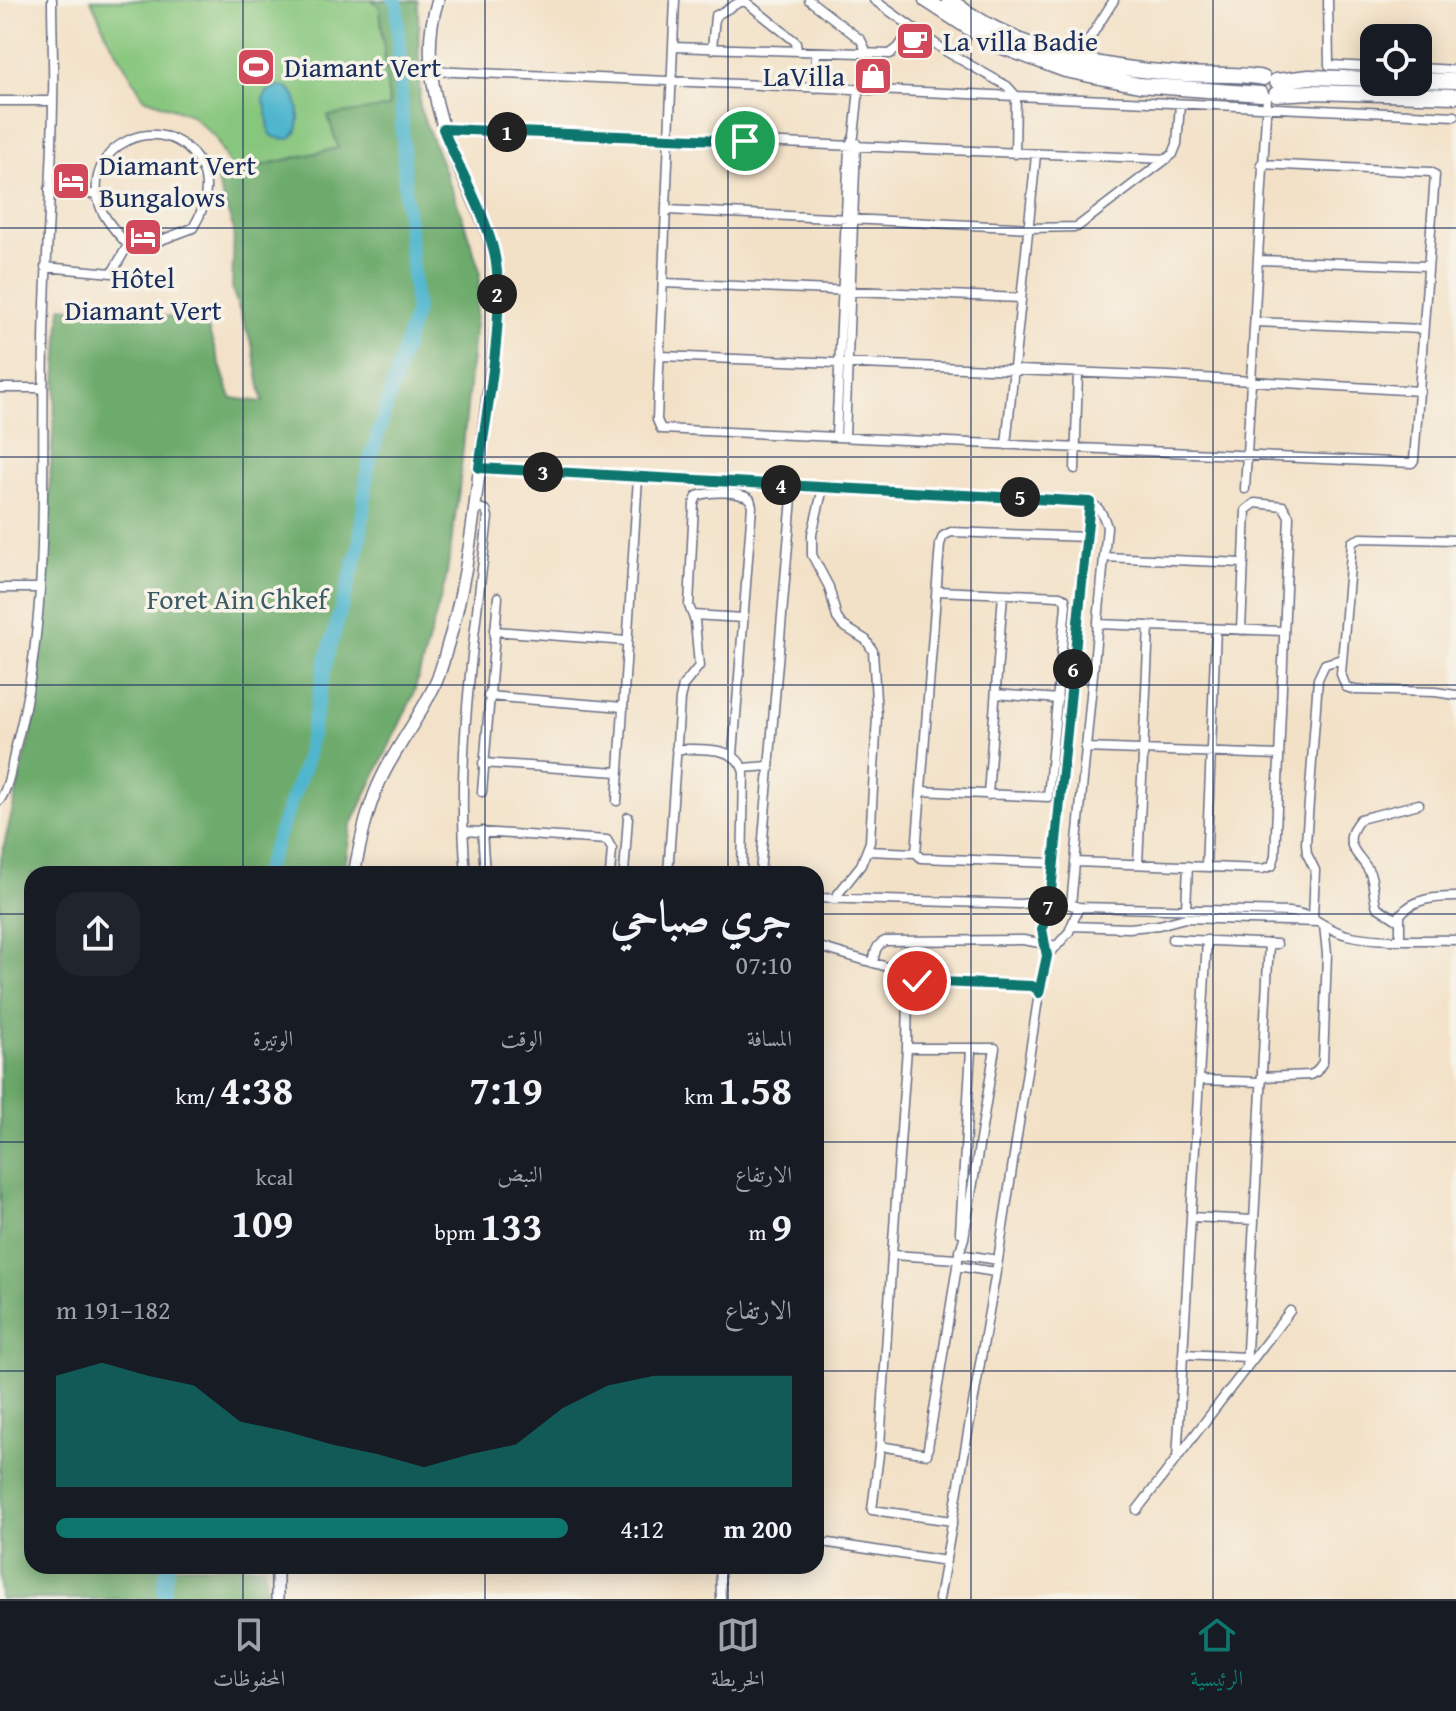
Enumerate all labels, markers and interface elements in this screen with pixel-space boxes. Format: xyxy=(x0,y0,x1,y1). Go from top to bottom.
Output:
cafe icon: La villa Badie xyxy=(894,20,936,62)
place label: La villa Badie xyxy=(943,20,1098,61)
map controls xyxy=(1360,24,1432,96)
button: locate xyxy=(1360,24,1432,96)
sports icon: Diamant Vert xyxy=(235,46,277,88)
place label: Diamant Vert xyxy=(284,46,441,87)
place label: LaVilla xyxy=(763,55,846,96)
shop icon: LaVilla xyxy=(852,55,894,97)
pin xyxy=(711,107,779,175)
pin: 1 xyxy=(487,112,527,152)
text: 1 xyxy=(501,116,513,148)
icon: arrive xyxy=(723,119,767,163)
place label: Diamant Vert Bungalows xyxy=(99,144,256,217)
hotel icon: Diamant Vert Bungalows xyxy=(50,160,92,202)
hotel icon: Hôtel Diamant Vert xyxy=(122,216,164,258)
place label: Hôtel Diamant Vert xyxy=(64,257,222,330)
pin: 2 xyxy=(477,274,517,314)
text: 2 xyxy=(491,278,503,310)
pin: 3 xyxy=(523,452,563,492)
text: 3 xyxy=(537,456,549,488)
pin: 4 xyxy=(761,465,801,505)
text: 4 xyxy=(775,469,787,501)
pin: 5 xyxy=(1000,477,1040,517)
text: 5 xyxy=(1014,481,1026,513)
park label: Foret Ain Chkef xyxy=(147,578,330,619)
pin: 6 xyxy=(1053,649,1093,689)
text: 6 xyxy=(1067,653,1079,685)
text: جري صباحي xyxy=(610,883,792,947)
pin: 7 xyxy=(1028,886,1068,926)
text: 7 xyxy=(1042,890,1054,922)
button: share xyxy=(56,892,140,976)
text: 07:10 xyxy=(736,945,792,984)
pin xyxy=(883,947,951,1015)
icon: check xyxy=(895,959,939,1003)
text: الوتيرة xyxy=(253,1022,293,1054)
text: الوقت xyxy=(501,1022,543,1054)
text: المسافة xyxy=(747,1022,792,1054)
text: 4:38 xyxy=(220,1060,293,1119)
text: 7:19 xyxy=(469,1060,543,1119)
text: 1.58 xyxy=(719,1060,792,1119)
text: /km xyxy=(175,1080,220,1112)
text: km xyxy=(685,1080,719,1112)
text: النبض xyxy=(497,1158,543,1190)
text: الارتفاع xyxy=(735,1158,792,1190)
text: kcal xyxy=(256,1161,293,1193)
text: 109 xyxy=(231,1193,293,1252)
text: 133 xyxy=(481,1196,543,1255)
text: 9 xyxy=(771,1196,792,1255)
text: bpm xyxy=(434,1216,481,1248)
text: m xyxy=(748,1216,771,1248)
text: 182–191 m xyxy=(56,1290,170,1329)
text: الارتفاع xyxy=(725,1290,792,1329)
text: 4:12 xyxy=(620,1509,664,1548)
text: 200 m xyxy=(724,1509,792,1548)
tab: المحفوظات xyxy=(213,1613,285,1700)
tab: الخريطة xyxy=(711,1613,765,1700)
tab: الرئيسية xyxy=(1190,1613,1243,1700)

